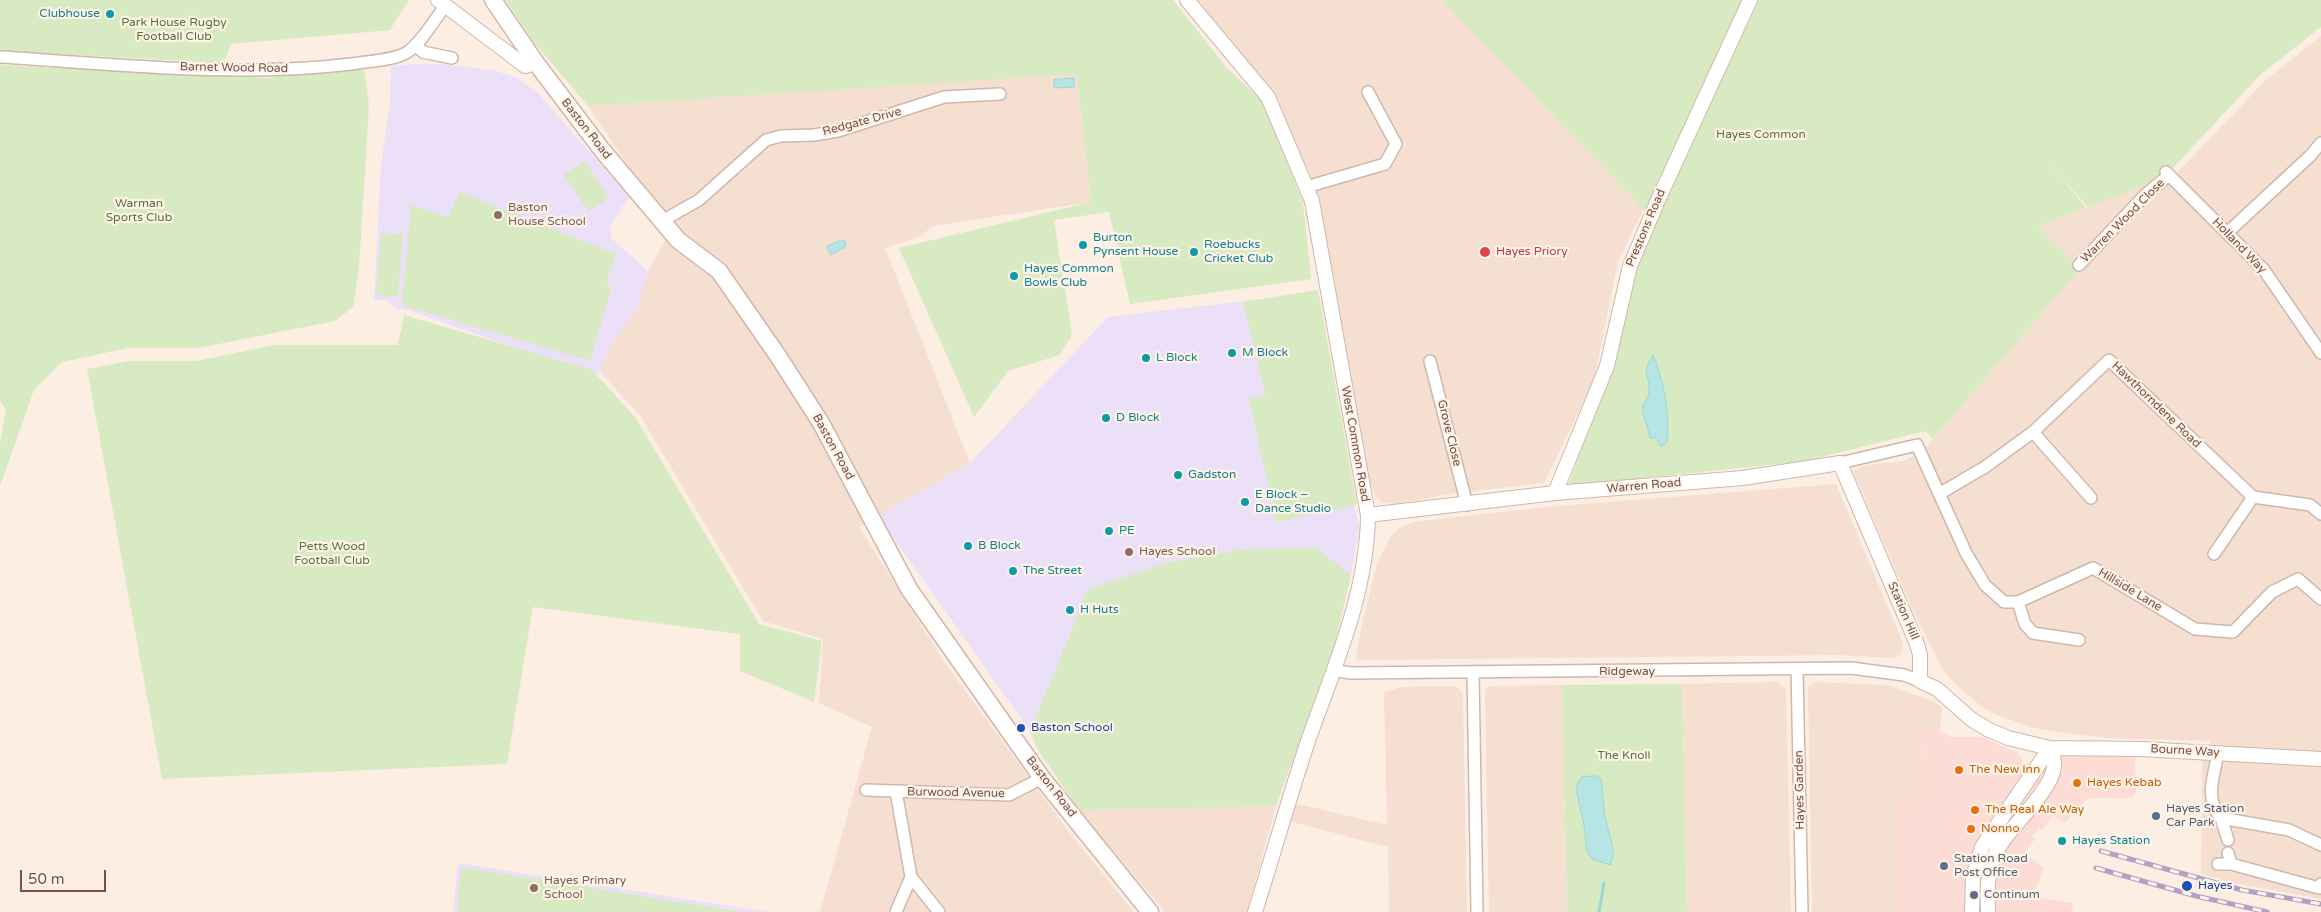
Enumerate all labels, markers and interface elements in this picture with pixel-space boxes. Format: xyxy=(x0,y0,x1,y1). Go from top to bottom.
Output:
place label: Clubhouse xyxy=(39,7,100,21)
marker: Clubhouse xyxy=(104,8,116,20)
park label: Park House Rugby Football Club xyxy=(121,16,227,44)
street label: Barnet Wood Road xyxy=(180,60,288,76)
street label: Baston Road xyxy=(558,96,614,162)
street label: Redgate Drive xyxy=(821,105,903,139)
park label: Hayes Common xyxy=(1716,128,1806,142)
street label: Warren Wood Close xyxy=(2078,176,2168,266)
street label: Prestons Road xyxy=(1623,187,1669,269)
park label: Warman Sports Club xyxy=(106,197,172,225)
place label: Baston House School xyxy=(508,201,586,229)
marker: Baston House School xyxy=(492,209,504,221)
street label: Holland Way xyxy=(2209,215,2269,277)
place label: Burton Pynsent House xyxy=(1093,231,1178,259)
place label: Roebucks Cricket Club xyxy=(1204,238,1273,266)
marker: Burton Pynsent House xyxy=(1077,239,1089,251)
marker: Hayes Priory xyxy=(1478,245,1492,259)
place label: Hayes Priory xyxy=(1496,245,1568,259)
marker: Roebucks Cricket Club xyxy=(1188,246,1200,258)
place label: Hayes Common Bowls Club xyxy=(1024,262,1114,290)
marker: Hayes Common Bowls Club xyxy=(1008,270,1020,282)
place label: M Block xyxy=(1242,346,1288,360)
marker: M Block xyxy=(1226,347,1238,359)
place label: L Block xyxy=(1156,351,1197,365)
marker: L Block xyxy=(1140,352,1152,364)
street label: Hawthorndene Road xyxy=(2108,359,2204,451)
street label: West Common Road xyxy=(1338,385,1372,503)
street label: Grove Close xyxy=(1434,398,1464,468)
place label: D Block xyxy=(1116,411,1160,425)
street label: Baston Road xyxy=(809,412,857,482)
marker: D Block xyxy=(1100,412,1112,424)
place label: Gadston xyxy=(1188,468,1236,482)
marker: Gadston xyxy=(1172,469,1184,481)
street label: Warren Road xyxy=(1606,476,1682,496)
place label: E Block – Dance Studio xyxy=(1255,488,1331,516)
marker: E Block – Dance Studio xyxy=(1239,496,1251,508)
place label: PE xyxy=(1119,524,1135,538)
marker: PE xyxy=(1103,525,1115,537)
place label: B Block xyxy=(978,539,1021,553)
park label: Petts Wood Football Club xyxy=(294,540,370,568)
marker: B Block xyxy=(962,540,974,552)
place label: Hayes School xyxy=(1139,545,1215,559)
marker: Hayes School xyxy=(1123,546,1135,558)
place label: The Street xyxy=(1023,564,1082,578)
marker: The Street xyxy=(1007,565,1019,577)
street label: Hillside Lane xyxy=(2095,565,2165,615)
street label: Station Hill xyxy=(1884,580,1922,642)
place label: H Huts xyxy=(1080,603,1119,617)
marker: H Huts xyxy=(1064,604,1076,616)
street label: Ridgeway xyxy=(1599,665,1655,679)
place label: Baston School xyxy=(1031,721,1113,735)
marker: Baston School xyxy=(1015,722,1027,734)
street label: Bourne Way xyxy=(2150,742,2220,760)
park label: The Knoll xyxy=(1597,749,1651,763)
street label: Hayes Garden xyxy=(1792,750,1808,830)
street label: Baston Road xyxy=(1023,754,1079,820)
place label: The New Inn xyxy=(1969,763,2040,777)
marker: The New Inn xyxy=(1953,764,1965,776)
place label: Hayes Kebab xyxy=(2087,776,2161,790)
marker: Hayes Kebab xyxy=(2071,777,2083,789)
street label: Burwood Avenue xyxy=(907,785,1005,801)
place label: Hayes Station Car Park xyxy=(2166,802,2244,830)
place label: The Real Ale Way xyxy=(1985,803,2084,817)
marker: The Real Ale Way xyxy=(1969,804,1981,816)
marker: Hayes Station Car Park xyxy=(2150,810,2162,822)
place label: Nonno xyxy=(1981,822,2020,836)
marker: Nonno xyxy=(1965,823,1977,835)
place label: Hayes Station xyxy=(2072,834,2150,848)
marker: Hayes Station xyxy=(2056,835,2068,847)
place label: Station Road Post Office xyxy=(1954,852,2028,880)
scale bar xyxy=(22,860,109,892)
marker: Station Road Post Office xyxy=(1938,860,1950,872)
text: 50 m xyxy=(28,870,65,888)
place label: Hayes Primary School xyxy=(544,874,626,902)
marker: Hayes xyxy=(2180,879,2194,893)
place label: Hayes xyxy=(2198,879,2233,893)
marker: Hayes Primary School xyxy=(528,882,540,894)
place label: Continum xyxy=(1984,888,2040,902)
marker: Continum xyxy=(1968,889,1980,901)

